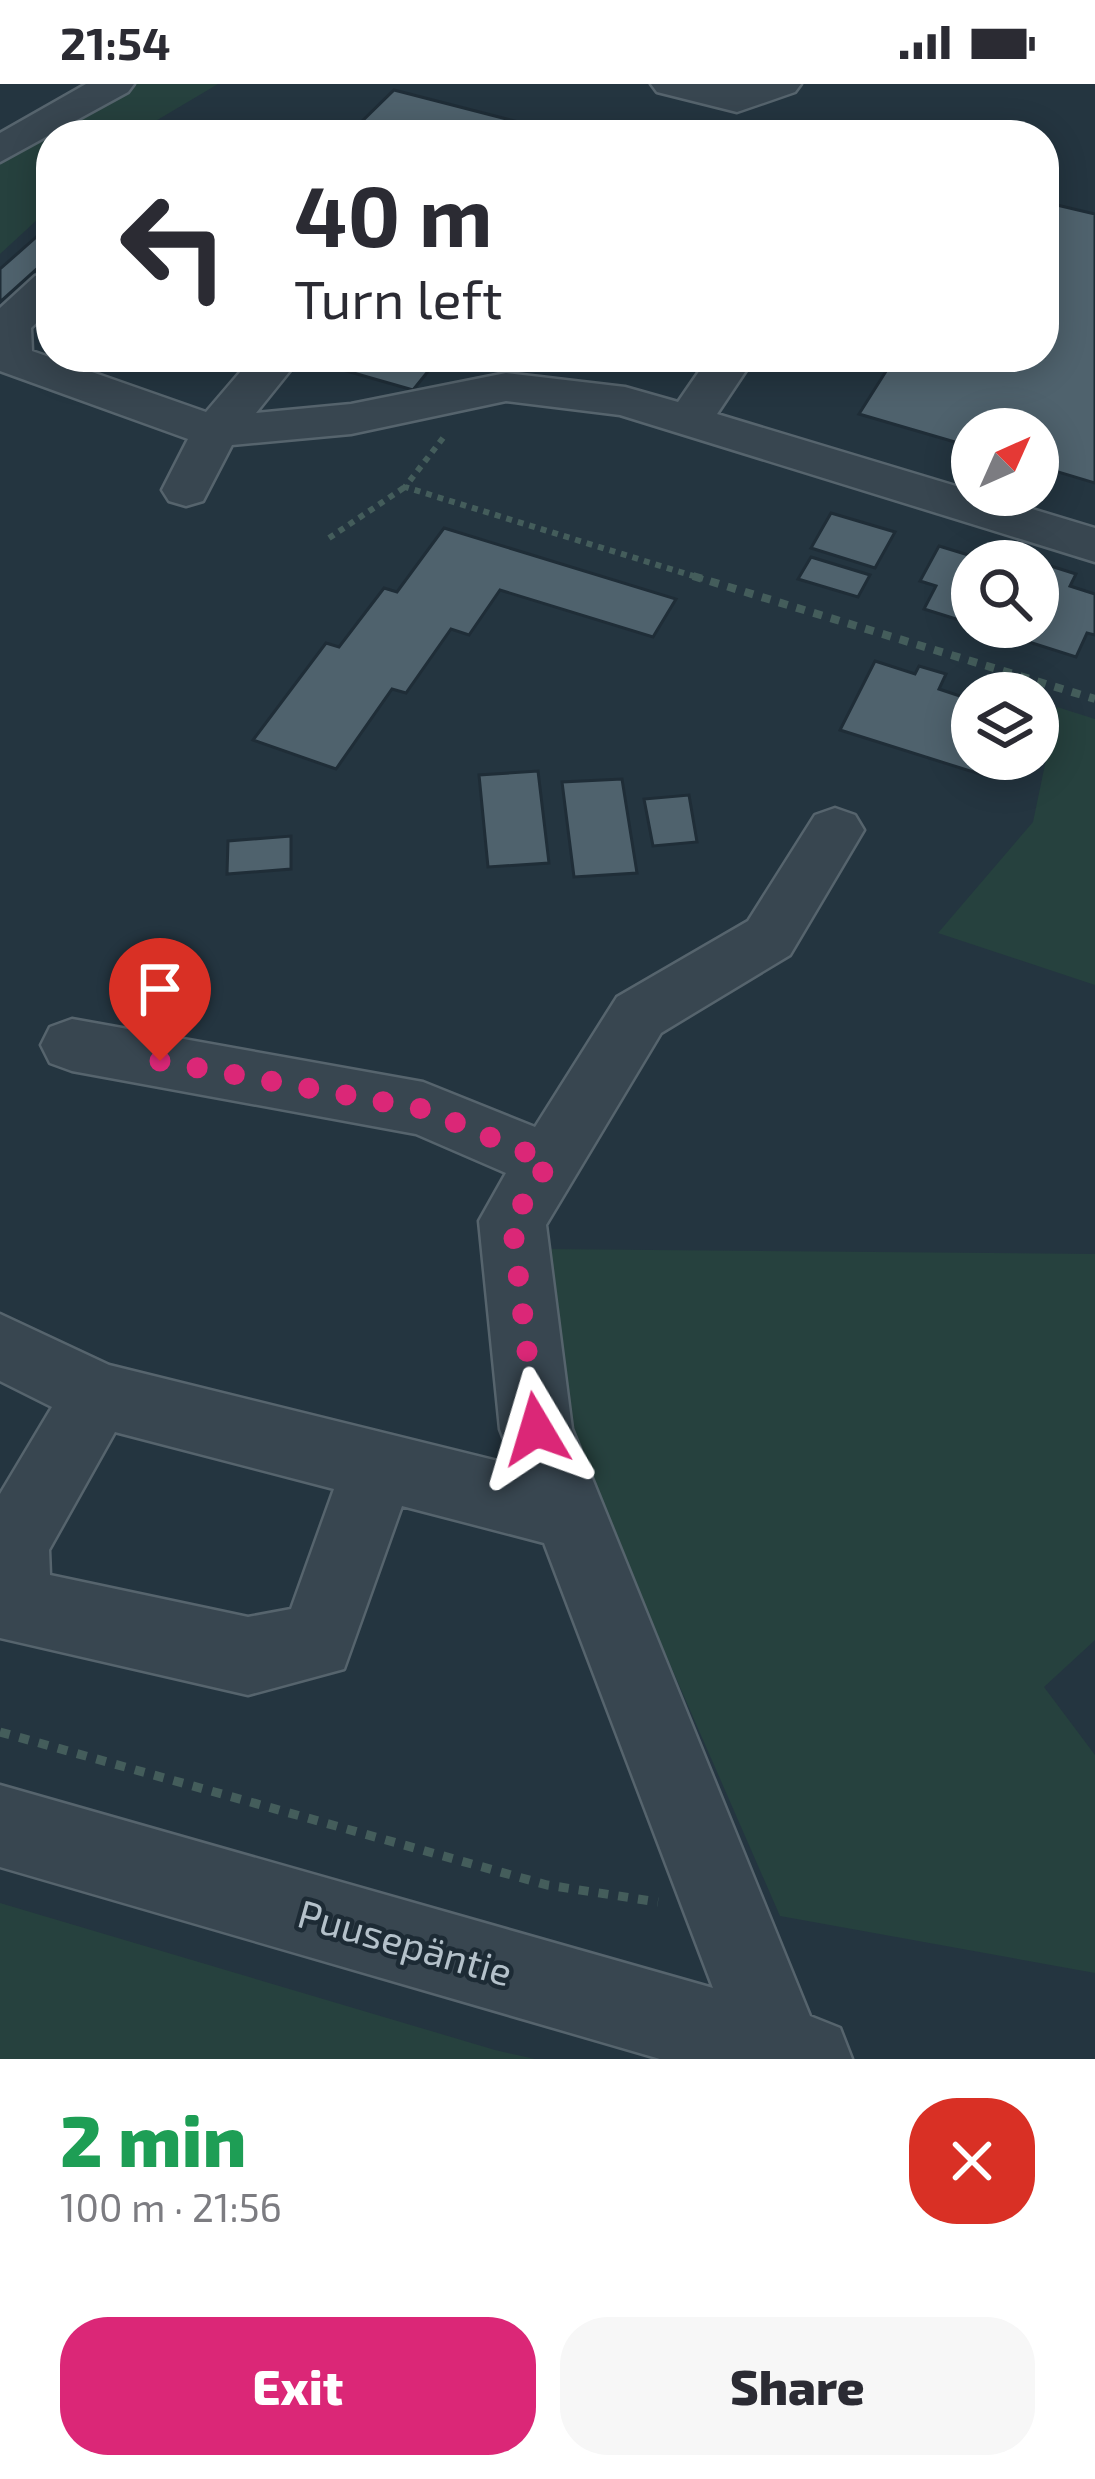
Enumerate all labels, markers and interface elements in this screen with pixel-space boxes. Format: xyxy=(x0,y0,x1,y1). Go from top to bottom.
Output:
text: 21:54 xyxy=(60,15,171,69)
text: 40 m xyxy=(294,163,493,264)
icon: left xyxy=(96,168,252,324)
text: Turn left xyxy=(294,265,503,330)
north arrow xyxy=(951,408,1059,516)
map controls xyxy=(951,408,1059,780)
button: search xyxy=(951,540,1059,648)
button: layers xyxy=(951,672,1059,780)
pin xyxy=(109,938,211,1061)
icon: arrive xyxy=(127,956,193,1022)
position arrow xyxy=(473,1366,599,1492)
street label: Puusepäntie xyxy=(293,1889,518,1995)
text: 2 min xyxy=(60,2095,246,2181)
button: close xyxy=(909,2098,1035,2224)
text: 100 m · 21:56 xyxy=(60,2183,282,2230)
button: Exit xyxy=(60,2317,536,2455)
button: Share xyxy=(560,2317,1035,2455)

